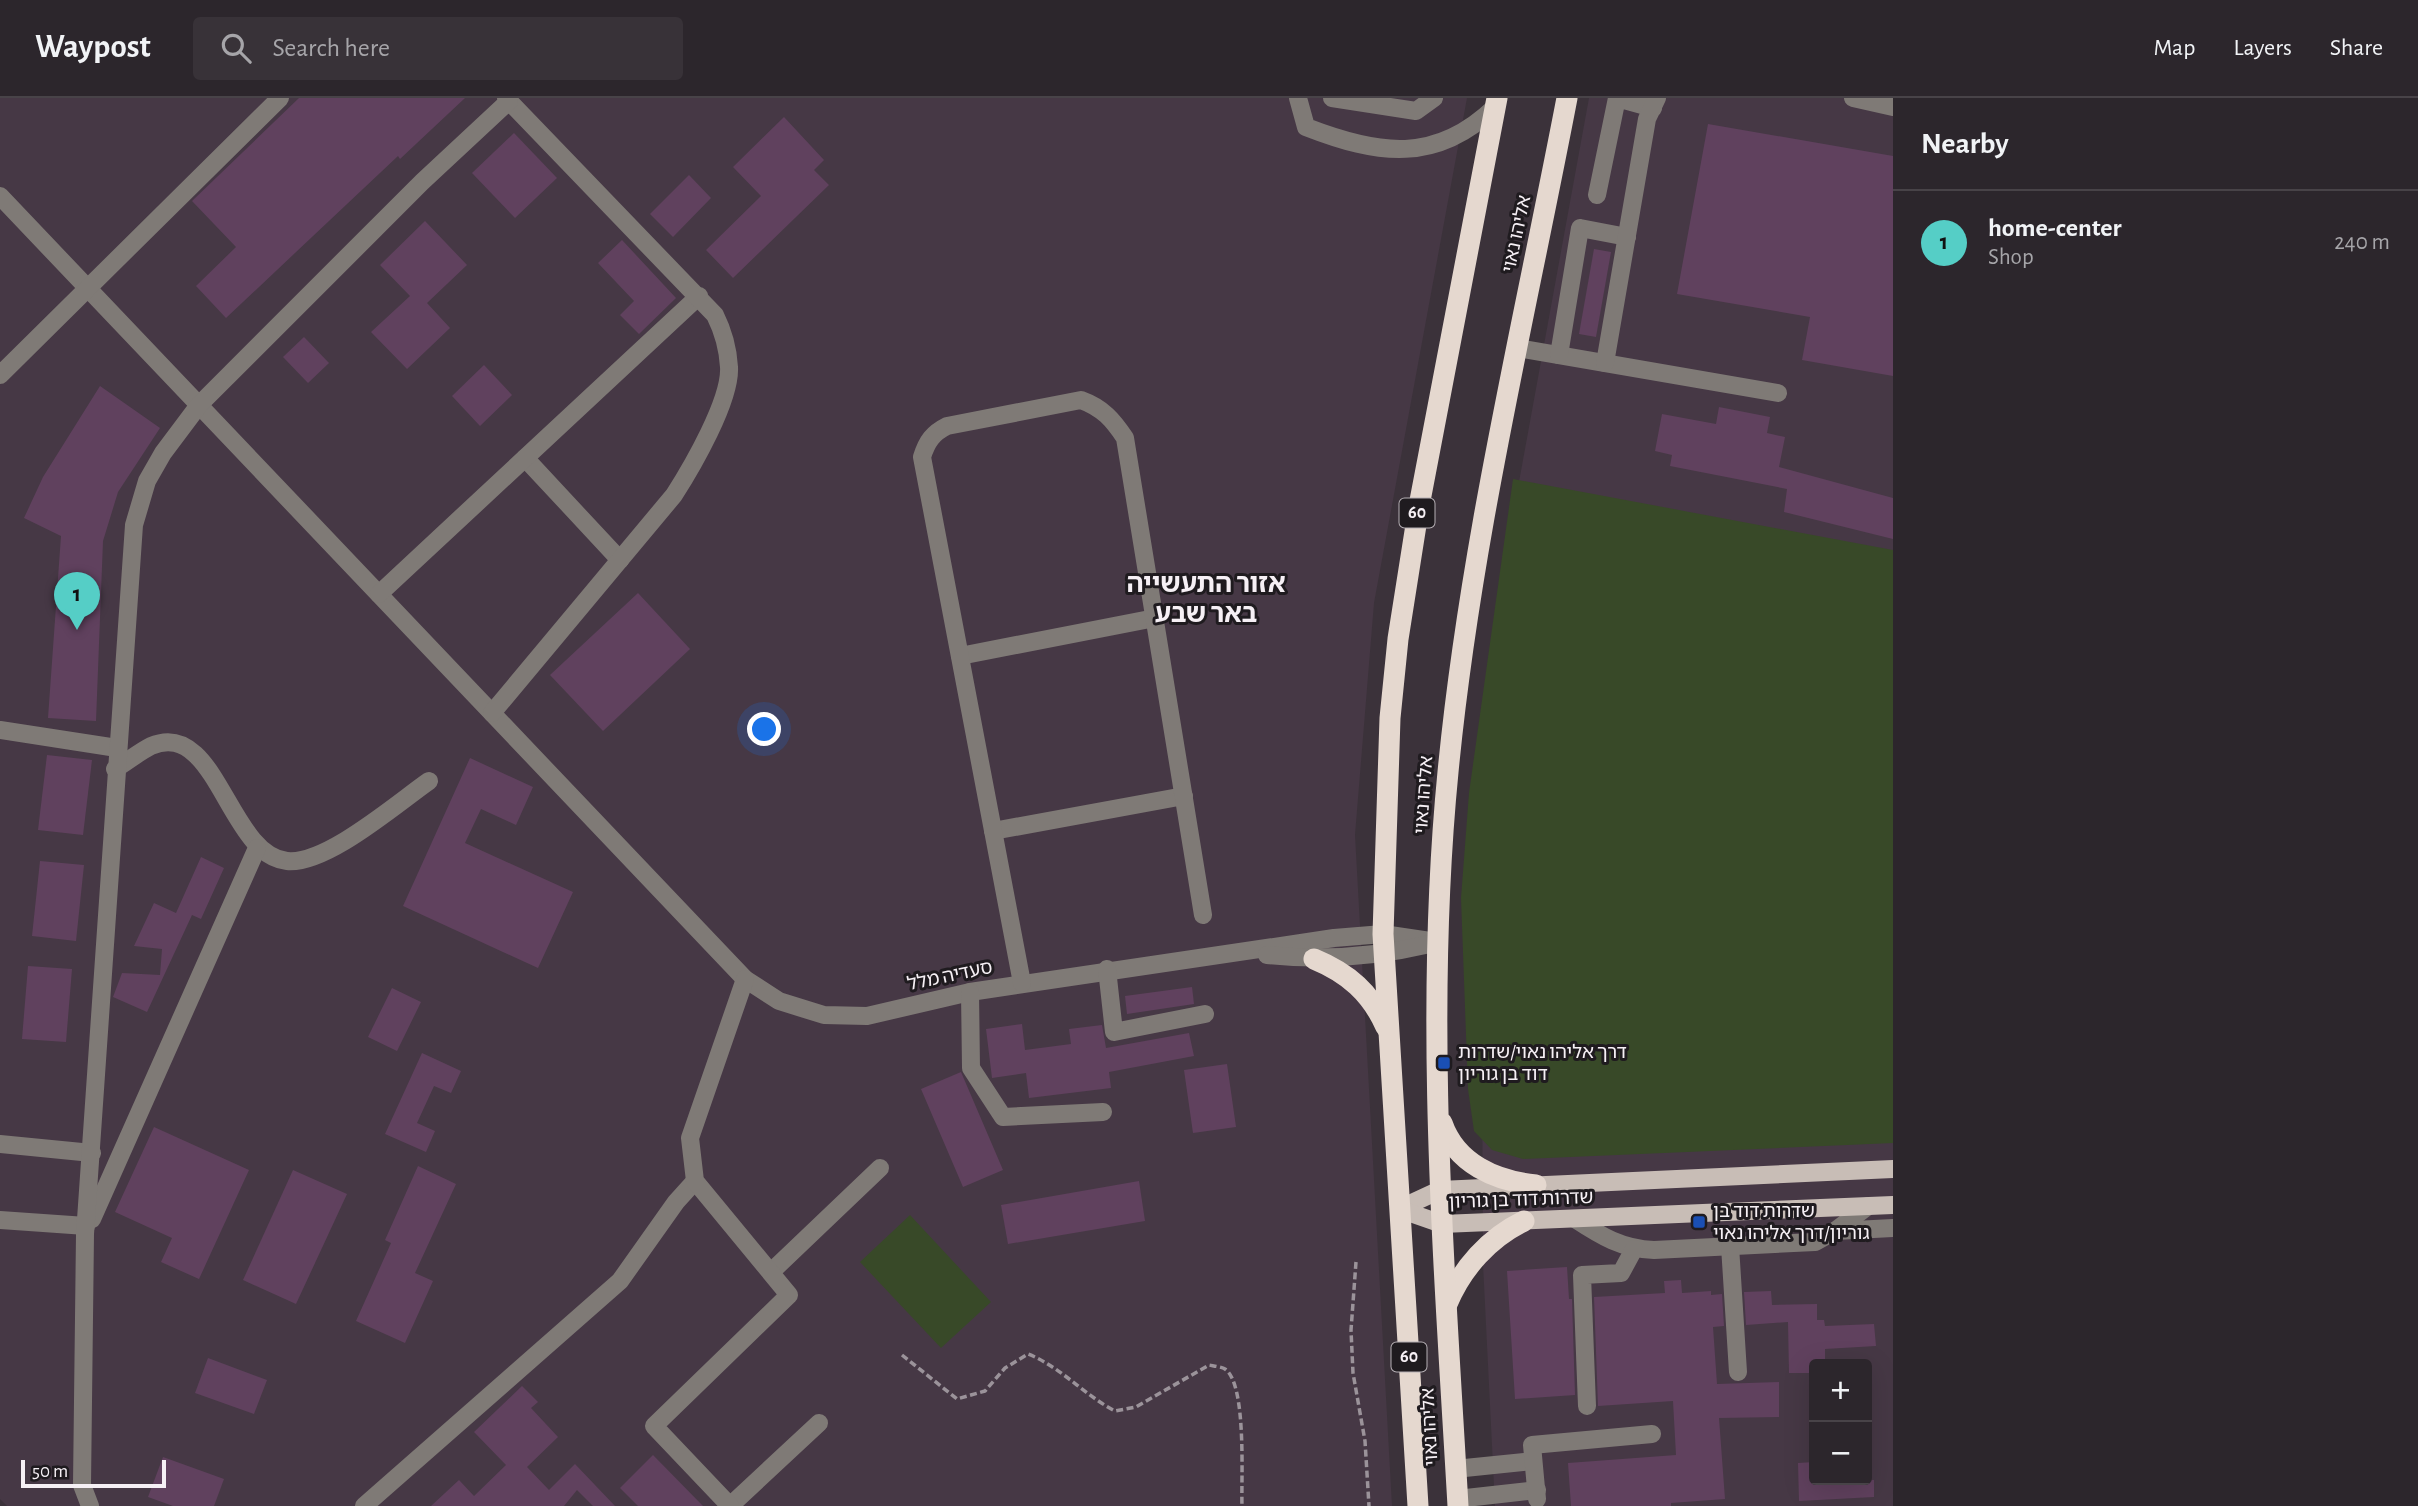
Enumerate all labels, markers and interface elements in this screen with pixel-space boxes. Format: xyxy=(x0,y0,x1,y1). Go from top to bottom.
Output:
search box xyxy=(193,17,683,80)
icon: search xyxy=(217,29,255,67)
text: Waypost xyxy=(35,31,151,64)
text: Search here xyxy=(273,35,390,61)
text: Map xyxy=(2153,36,2195,60)
text: Layers xyxy=(2233,36,2292,60)
text: Share xyxy=(2330,36,2383,60)
text: Nearby xyxy=(1921,129,2009,159)
street label: אליהו נאוי xyxy=(1500,194,1534,274)
text: home-center xyxy=(1988,215,2122,241)
text: 1 xyxy=(1940,231,1948,254)
text: 240 m xyxy=(2334,231,2390,254)
text: Shop xyxy=(1988,246,2034,269)
road number: 60 xyxy=(1400,498,1434,528)
district label: אזור התעשייה באר שבע xyxy=(1127,571,1285,627)
pin: 1 xyxy=(54,572,100,630)
your location xyxy=(747,712,781,746)
street label: אליהו נאוי xyxy=(1412,755,1436,835)
street label: סעדיה מלל xyxy=(906,958,994,994)
place label: דרך אליהו נאוי/שדרות דוד בן גוריון xyxy=(1458,1043,1627,1084)
marker: דרך אליהו נאוי/שדרות דוד בן גוריון xyxy=(1436,1055,1452,1071)
street label: שדרות דוד בן גוריון xyxy=(1448,1188,1594,1212)
place label: שדרות דוד בן גוריון/דרך אליהו נאוי xyxy=(1713,1202,1870,1243)
marker: שדרות דוד בן גוריון/דרך אליהו נאוי xyxy=(1691,1214,1707,1230)
road number: 60 xyxy=(1392,1342,1426,1372)
map controls xyxy=(1809,1359,1872,1485)
button: + xyxy=(1809,1359,1872,1422)
street label: אליהו נאוי xyxy=(1418,1387,1442,1467)
button: − xyxy=(1809,1422,1872,1485)
scale bar xyxy=(21,1457,166,1489)
text: 50 m xyxy=(32,1462,68,1481)

